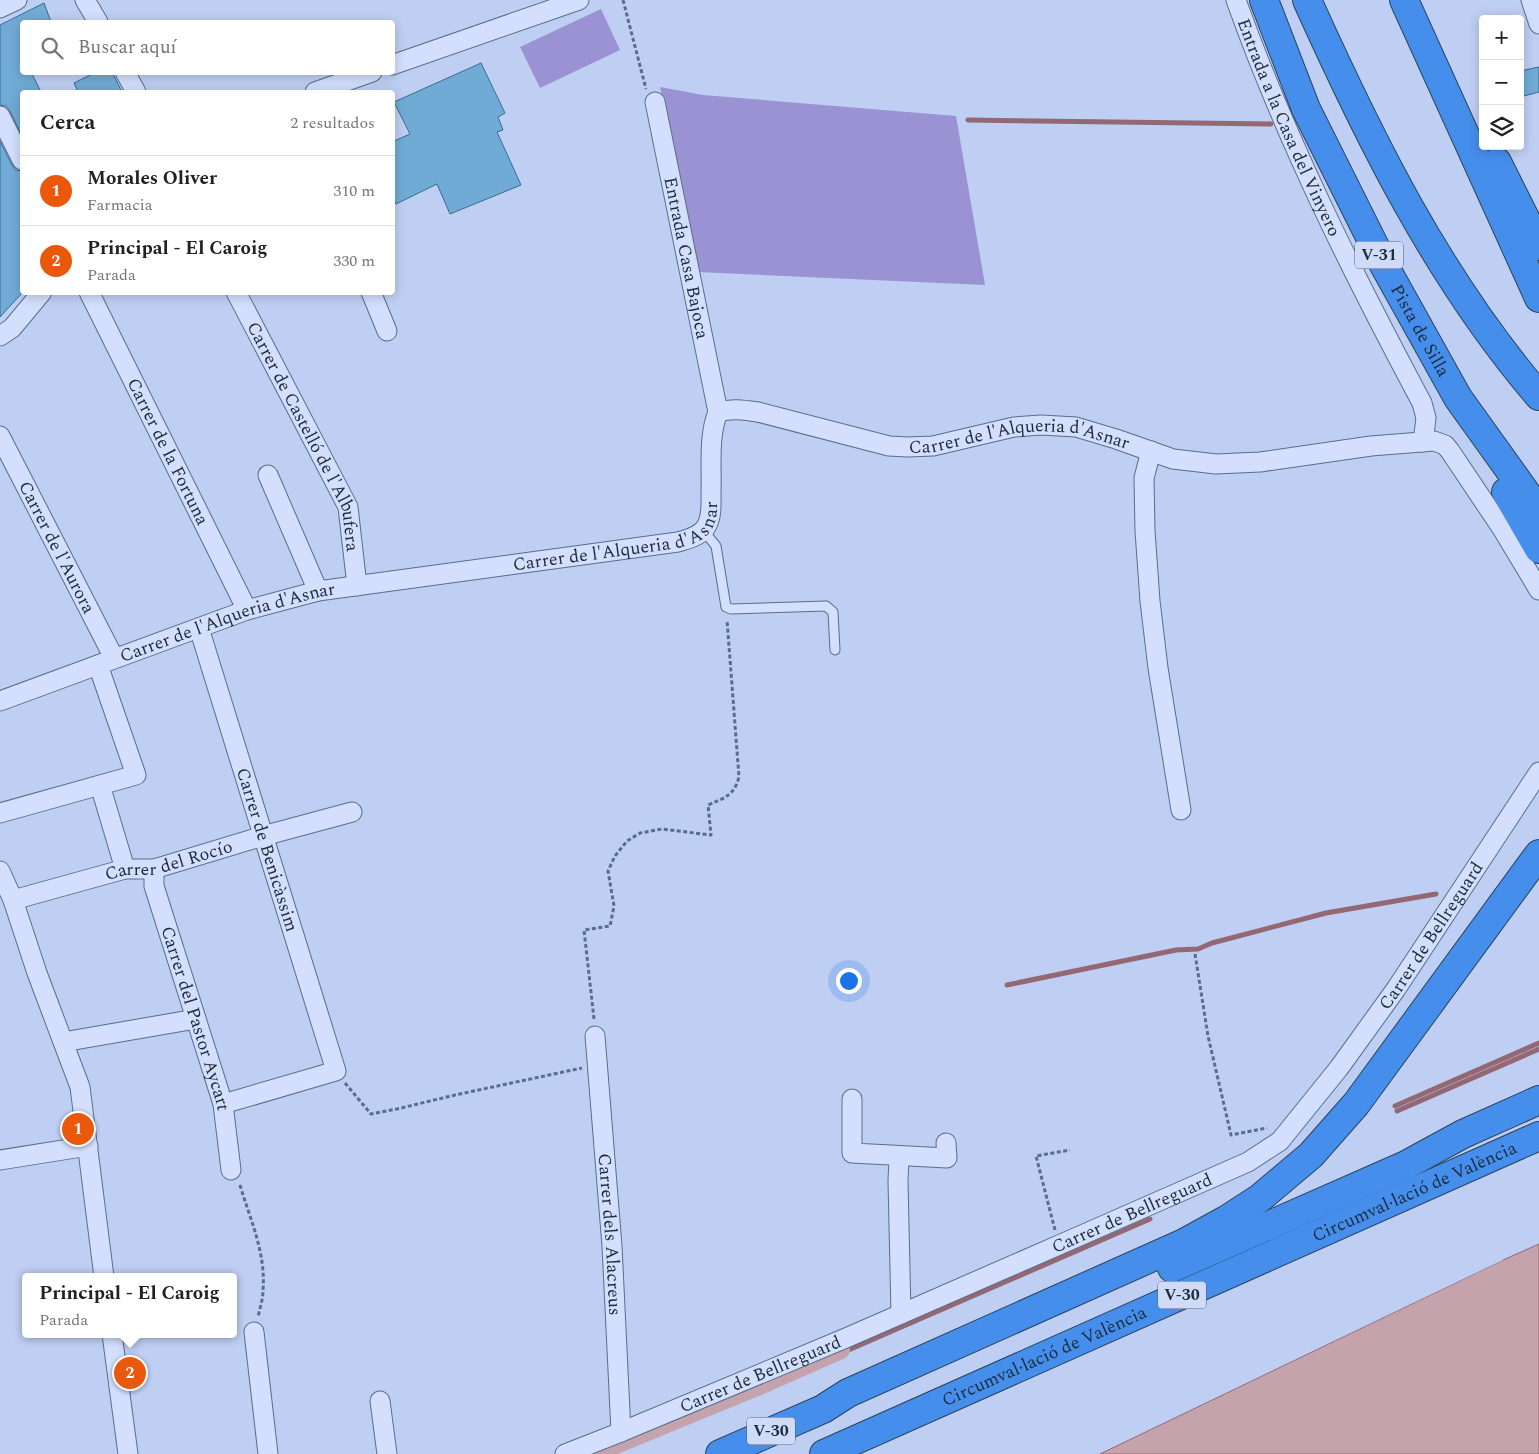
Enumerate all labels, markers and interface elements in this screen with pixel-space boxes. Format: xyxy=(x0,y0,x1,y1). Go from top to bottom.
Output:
street label: Entrada a la Casa del Vinyero xyxy=(1230,14,1348,241)
map controls xyxy=(1479,15,1524,150)
button: + xyxy=(1479,15,1524,60)
search box xyxy=(20,20,395,75)
text: Buscar aquí xyxy=(78,33,177,62)
icon: search xyxy=(38,34,66,62)
button: − xyxy=(1479,60,1524,105)
button: layers xyxy=(1479,105,1524,150)
text: Cerca xyxy=(40,107,95,139)
text: 2 resultados xyxy=(290,111,375,135)
text: Morales Oliver xyxy=(87,164,217,193)
street label: Entrada Casa Bajoca xyxy=(657,174,716,341)
text: 1 xyxy=(52,179,60,203)
text: 310 m xyxy=(333,179,375,203)
text: Farmacia xyxy=(87,193,153,217)
text: Principal - El Caroig xyxy=(87,234,268,263)
road number: V-31 xyxy=(1355,242,1403,268)
text: 2 xyxy=(52,249,60,273)
text: 330 m xyxy=(333,249,375,273)
text: Parada xyxy=(87,263,136,287)
street label: Pista de Silla xyxy=(1384,279,1457,382)
street label: Carrer de Castelló de l'Albufera xyxy=(240,317,366,553)
street label: Carrer de la Fortuna xyxy=(120,373,216,530)
street label: Carrer de l'Alqueria d'Asnar xyxy=(908,411,1134,460)
street label: Carrer de l'Aurora xyxy=(12,476,103,618)
street label: Carrer de l'Alqueria d'Asnar xyxy=(511,501,725,578)
street label: Carrer de l'Alqueria d'Asnar xyxy=(116,575,337,669)
street label: Carrer de Benicàssim xyxy=(229,764,306,935)
street label: Carrer del Rocío xyxy=(101,833,236,888)
street label: Carrer de Bellreguard xyxy=(1372,856,1490,1015)
street label: Carrer del Pastor Aycart xyxy=(154,923,237,1112)
your location xyxy=(836,968,862,994)
pin: 1 xyxy=(62,1110,94,1148)
street label: Circumval·lació de València xyxy=(1307,1134,1521,1249)
street label: Carrer dels Alacreus xyxy=(591,1152,629,1316)
street label: Carrer de Bellreguard xyxy=(1047,1166,1217,1260)
popup xyxy=(22,1273,237,1338)
text: Principal - El Caroig xyxy=(39,1279,220,1308)
road number: V-30 xyxy=(1158,1282,1206,1308)
street label: Circumval·lació de València xyxy=(937,1299,1151,1413)
text: Parada xyxy=(39,1308,88,1332)
street label: Carrer de Bellreguard xyxy=(675,1328,845,1420)
pin: 2 xyxy=(114,1354,146,1392)
road number: V-30 xyxy=(747,1418,795,1444)

